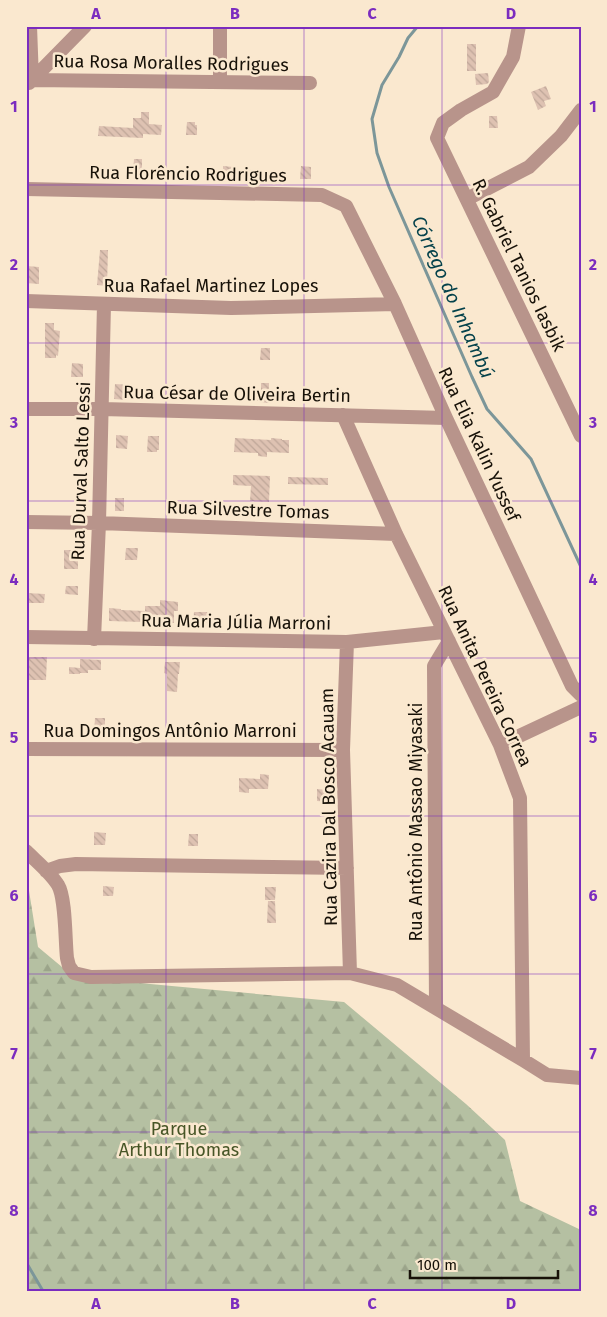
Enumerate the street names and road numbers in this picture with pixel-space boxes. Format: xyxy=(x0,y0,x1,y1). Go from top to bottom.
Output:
street label: Rua Rosa Moralles Rodrigues xyxy=(53,50,289,76)
street label: Rua Florêncio Rodrigues xyxy=(89,161,287,187)
street label: R. Gabriel Tanios Iasbik xyxy=(468,175,571,356)
street label: Rua Rafael Martinez Lopes xyxy=(104,275,318,297)
street label: Rua Elia Kalin Yussef xyxy=(434,363,525,527)
street label: Rua Durval Salto Lessi xyxy=(67,381,95,561)
street label: Rua César de Oliveira Bertin xyxy=(123,381,351,407)
street label: Rua Silvestre Tomas xyxy=(166,496,330,524)
street label: Rua Anita Pereira Correa xyxy=(433,582,537,770)
street label: Rua Maria Júlia Marroni xyxy=(141,609,331,635)
street label: Rua Cazira Dal Bosco Acauam xyxy=(316,688,342,926)
street label: Rua Antônio Massao Miyasaki xyxy=(405,702,427,942)
street label: Rua Domingos Antônio Marroni xyxy=(43,720,297,742)

